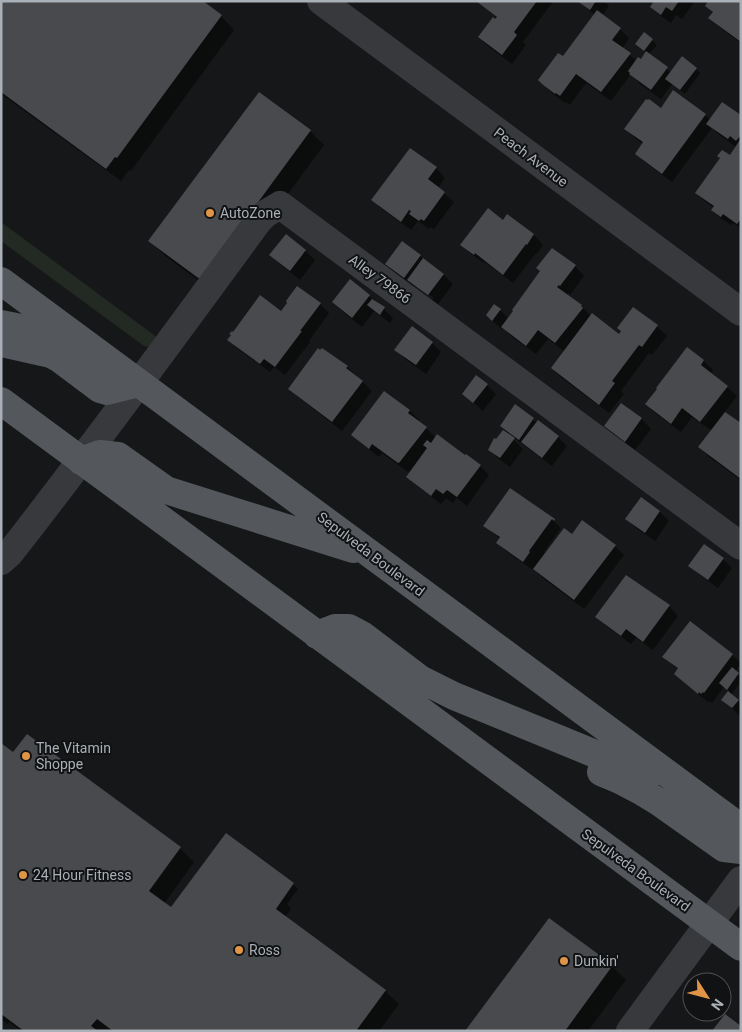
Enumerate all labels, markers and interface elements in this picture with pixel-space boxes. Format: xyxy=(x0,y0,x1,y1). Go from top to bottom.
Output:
street label: Peach Avenue xyxy=(491,124,571,190)
place label: AutoZone xyxy=(220,205,281,221)
marker: AutoZone xyxy=(204,207,216,219)
street label: Alley 79866 xyxy=(346,251,414,307)
street label: Sepulveda Boulevard xyxy=(314,509,428,599)
place label: The Vitamin Shoppe xyxy=(36,740,111,772)
marker: The Vitamin Shoppe xyxy=(20,750,32,762)
street label: Sepulveda Boulevard xyxy=(579,825,693,915)
place label: 24 Hour Fitness xyxy=(33,867,131,883)
marker: 24 Hour Fitness xyxy=(17,869,29,881)
place label: Ross xyxy=(249,942,280,958)
marker: Ross xyxy=(233,944,245,956)
place label: Dunkin' xyxy=(574,953,619,969)
marker: Dunkin' xyxy=(558,955,570,967)
north arrow xyxy=(682,972,732,1022)
text: N xyxy=(708,996,727,1013)

